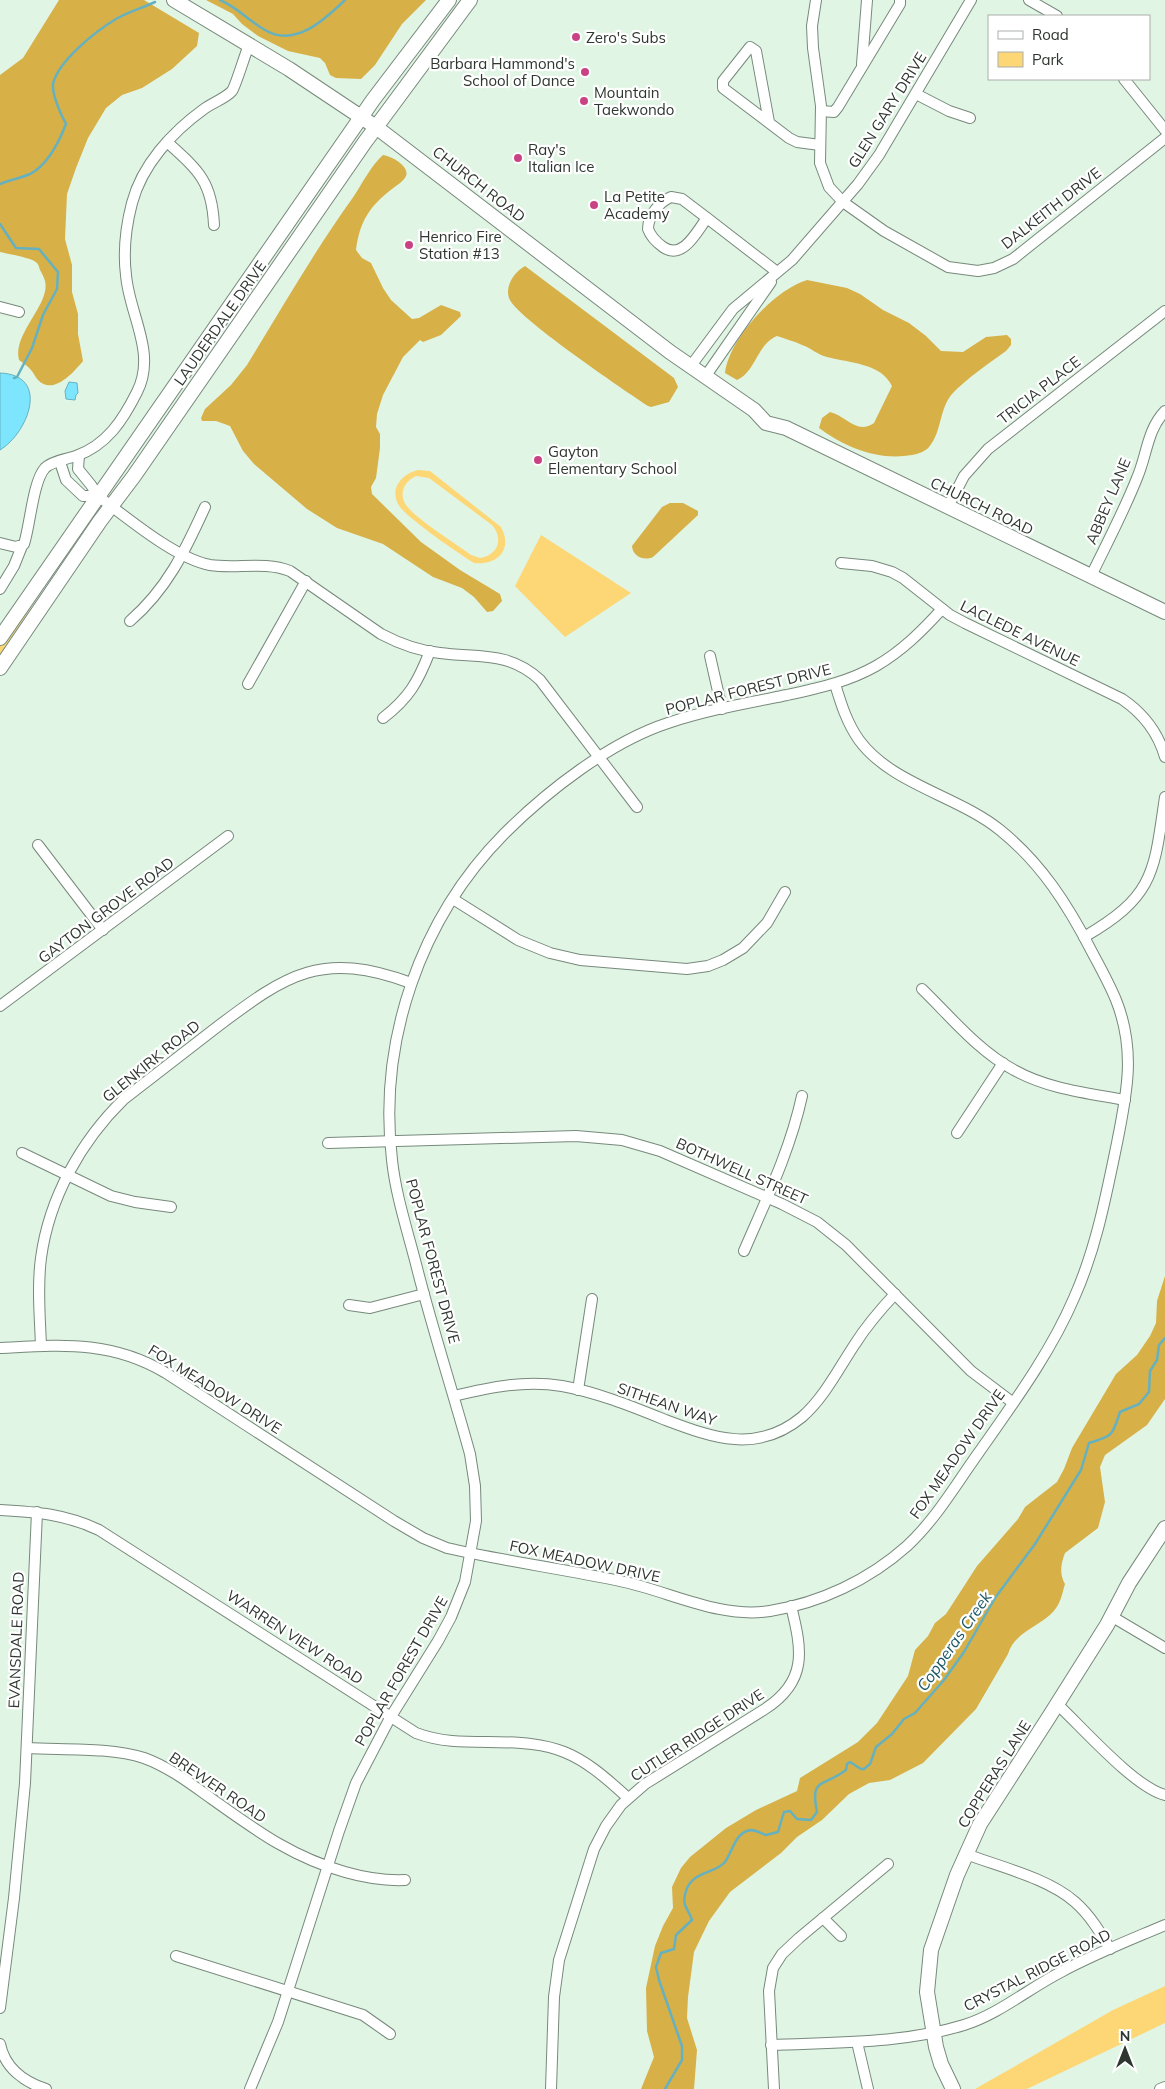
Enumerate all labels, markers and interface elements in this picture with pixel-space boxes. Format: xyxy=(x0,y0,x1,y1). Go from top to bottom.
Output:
legend xyxy=(988,15,1150,80)
text: Road xyxy=(1032,25,1069,44)
place label: Zero's Subs xyxy=(586,28,666,47)
marker: Zero's Subs xyxy=(570,31,582,43)
street label: GLEN GARY DRIVE xyxy=(844,48,930,171)
text: Park xyxy=(1032,50,1064,69)
place label: Barbara Hammond's School of Dance xyxy=(430,54,575,90)
marker: Barbara Hammond's School of Dance xyxy=(579,66,591,78)
place label: Mountain Taekwondo xyxy=(594,83,674,119)
marker: Mountain Taekwondo xyxy=(578,95,590,107)
place label: Ray's Italian Ice xyxy=(528,140,594,176)
street label: CHURCH ROAD xyxy=(429,142,529,226)
marker: Ray's Italian Ice xyxy=(512,152,524,164)
street label: DALKEITH DRIVE xyxy=(997,163,1105,253)
place label: La Petite Academy xyxy=(604,187,670,223)
marker: La Petite Academy xyxy=(588,199,600,211)
place label: Henrico Fire Station #13 xyxy=(419,227,502,263)
marker: Henrico Fire Station #13 xyxy=(403,239,415,251)
street label: LAUDERDALE DRIVE xyxy=(170,257,270,389)
street label: TRICIA PLACE xyxy=(994,352,1084,428)
place label: Gayton Elementary School xyxy=(548,442,677,478)
marker: Gayton Elementary School xyxy=(532,454,544,466)
street label: ABBEY LANE xyxy=(1081,455,1135,547)
street label: CHURCH ROAD xyxy=(927,473,1037,539)
street label: LACLEDE AVENUE xyxy=(957,596,1083,670)
street label: POPLAR FOREST DRIVE xyxy=(663,659,833,719)
street label: GAYTON GROVE ROAD xyxy=(34,853,178,967)
street label: GLENKIRK ROAD xyxy=(98,1016,204,1106)
street label: BOTHWELL STREET xyxy=(673,1133,811,1209)
street label: POPLAR FOREST DRIVE xyxy=(402,1177,464,1346)
street label: FOX MEADOW DRIVE xyxy=(145,1340,285,1438)
street label: SITHEAN WAY xyxy=(615,1378,720,1430)
street label: FOX MEADOW DRIVE xyxy=(905,1386,1009,1522)
street label: FOX MEADOW DRIVE xyxy=(508,1536,662,1586)
street label: EVANSDALE ROAD xyxy=(4,1571,28,1709)
street label: WARREN VIEW ROAD xyxy=(223,1586,367,1688)
water label: Copperas Creek xyxy=(912,1587,996,1695)
street label: POPLAR FOREST DRIVE xyxy=(350,1593,452,1749)
street label: CUTLER RIDGE DRIVE xyxy=(627,1685,768,1785)
street label: COPPERAS LANE xyxy=(953,1717,1035,1831)
street label: BREWER ROAD xyxy=(166,1748,270,1826)
street label: CRYSTAL RIDGE ROAD xyxy=(960,1925,1114,2015)
north arrow xyxy=(1100,2024,1150,2074)
text: N xyxy=(1120,2027,1130,2045)

